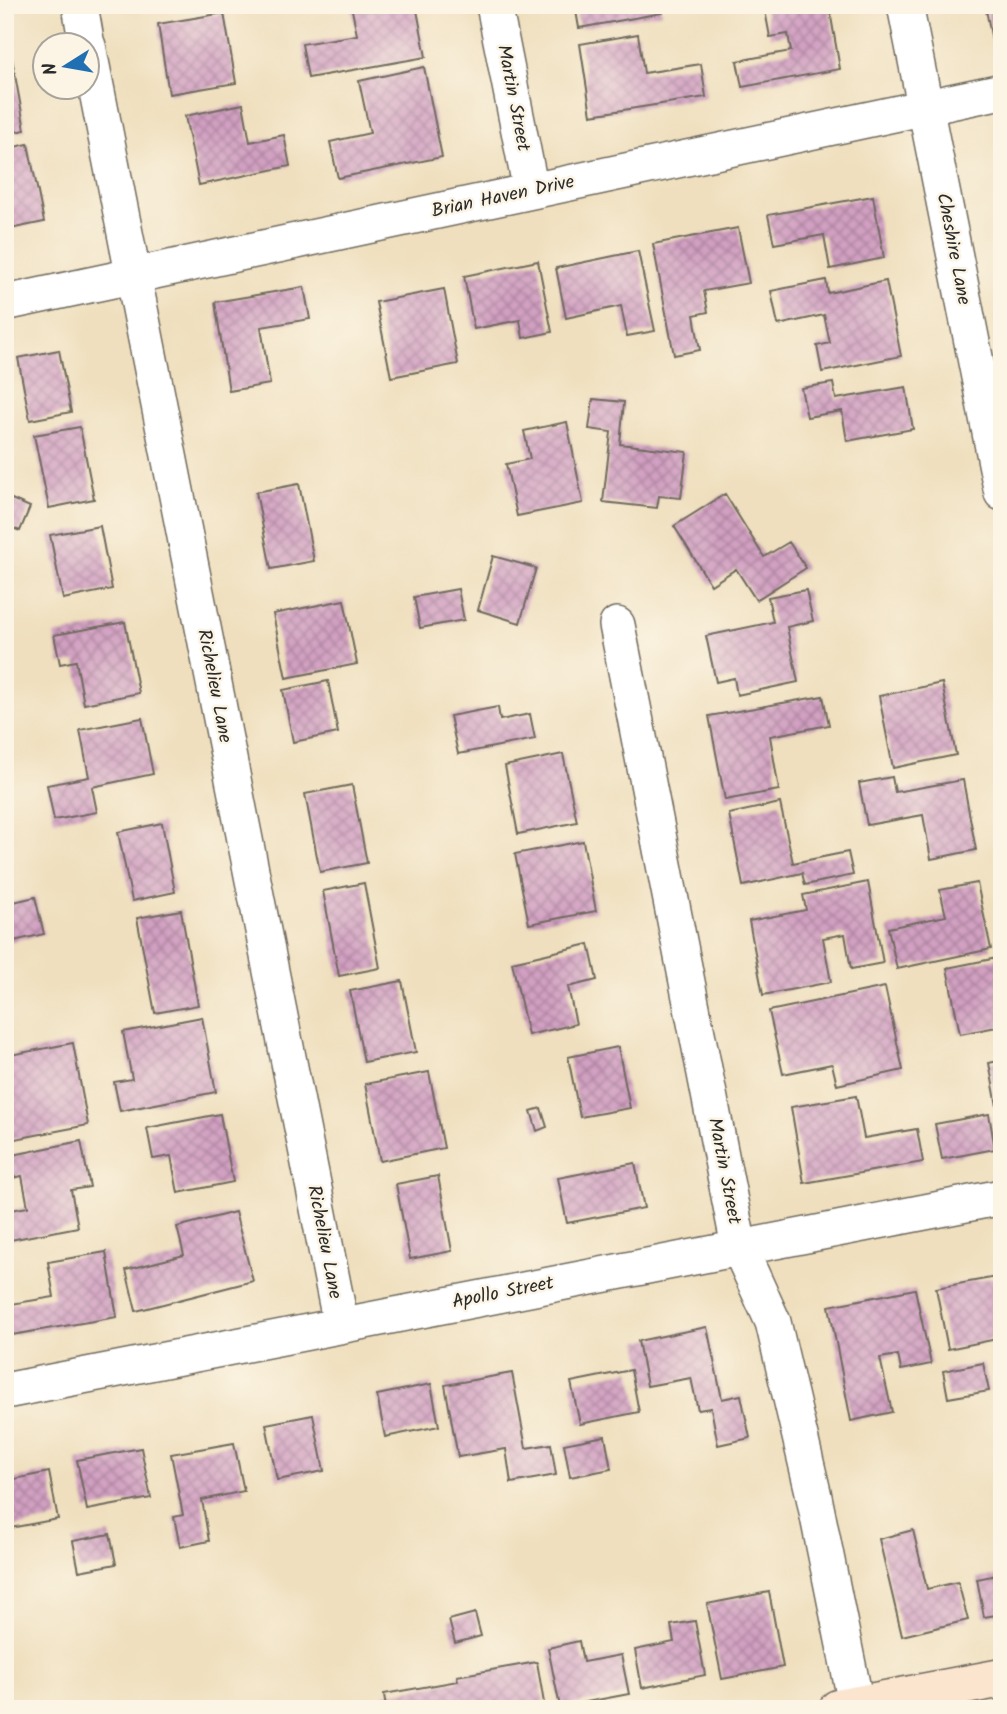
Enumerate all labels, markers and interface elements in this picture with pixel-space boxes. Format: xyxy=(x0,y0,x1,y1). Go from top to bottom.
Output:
north arrow xyxy=(32,32,102,102)
street label: Martin Street xyxy=(488,42,538,155)
text: N xyxy=(35,60,67,78)
street label: Brian Haven Drive xyxy=(429,167,578,227)
street label: Cheshire Lane xyxy=(927,191,979,308)
street label: Richelieu Lane xyxy=(188,627,240,746)
street label: Martin Street xyxy=(699,1115,749,1228)
street label: Richelieu Lane xyxy=(298,1183,350,1302)
street label: Apollo Street xyxy=(450,1268,557,1318)

